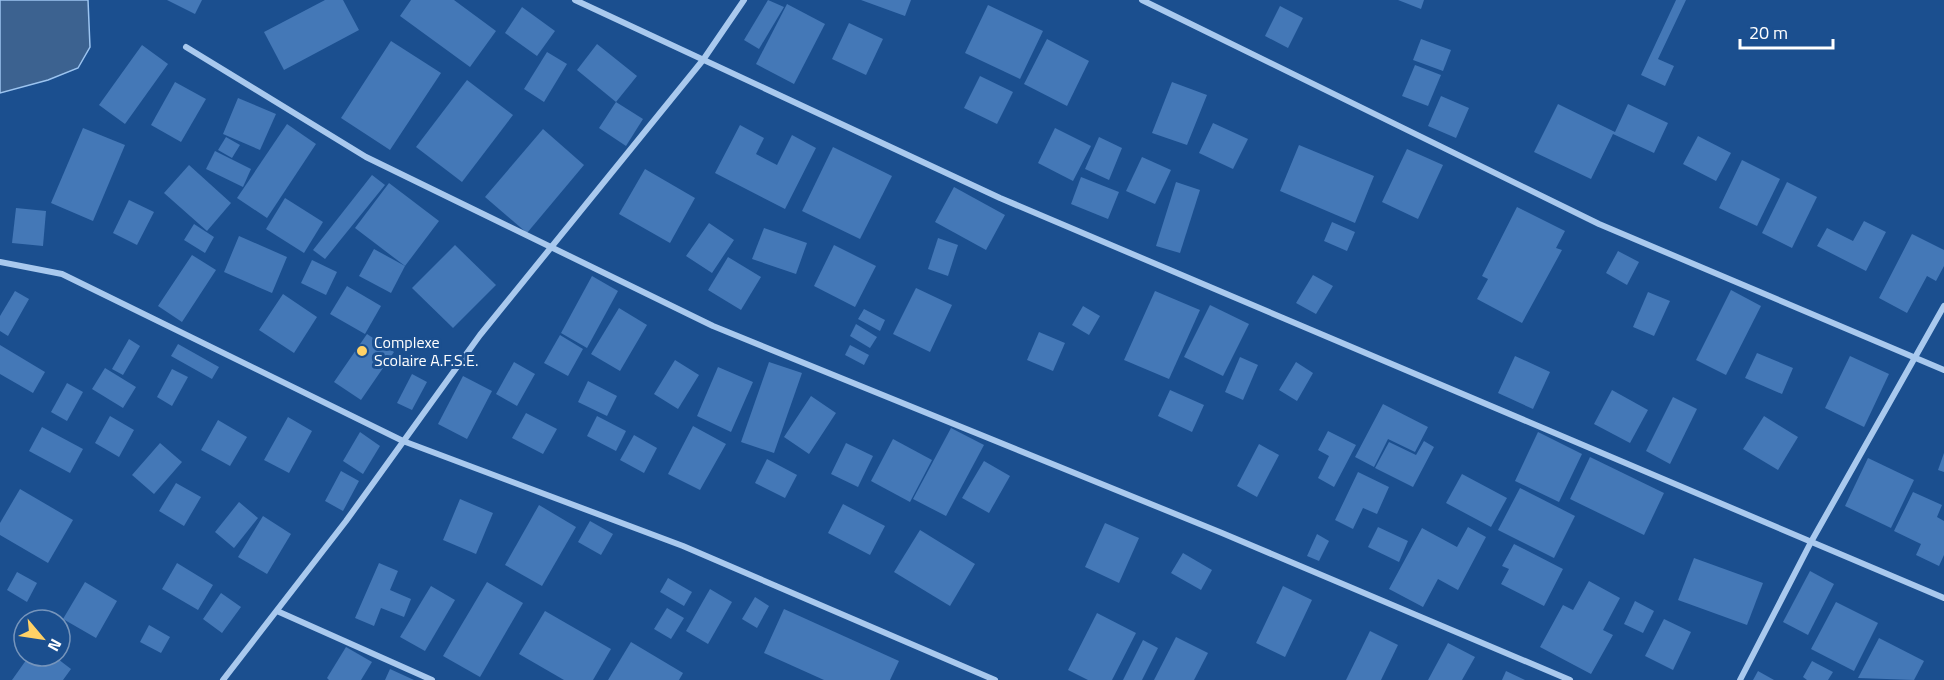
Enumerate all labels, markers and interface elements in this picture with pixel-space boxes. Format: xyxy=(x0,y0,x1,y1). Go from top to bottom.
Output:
scale bar xyxy=(1740,12,1833,50)
text: 20 m xyxy=(1749,19,1788,46)
place label: Complexe Scolaire A.F.S.E. xyxy=(374,330,478,372)
marker: Complexe Scolaire A.F.S.E. xyxy=(355,344,369,358)
north arrow xyxy=(12,608,72,668)
text: N xyxy=(42,635,68,656)

